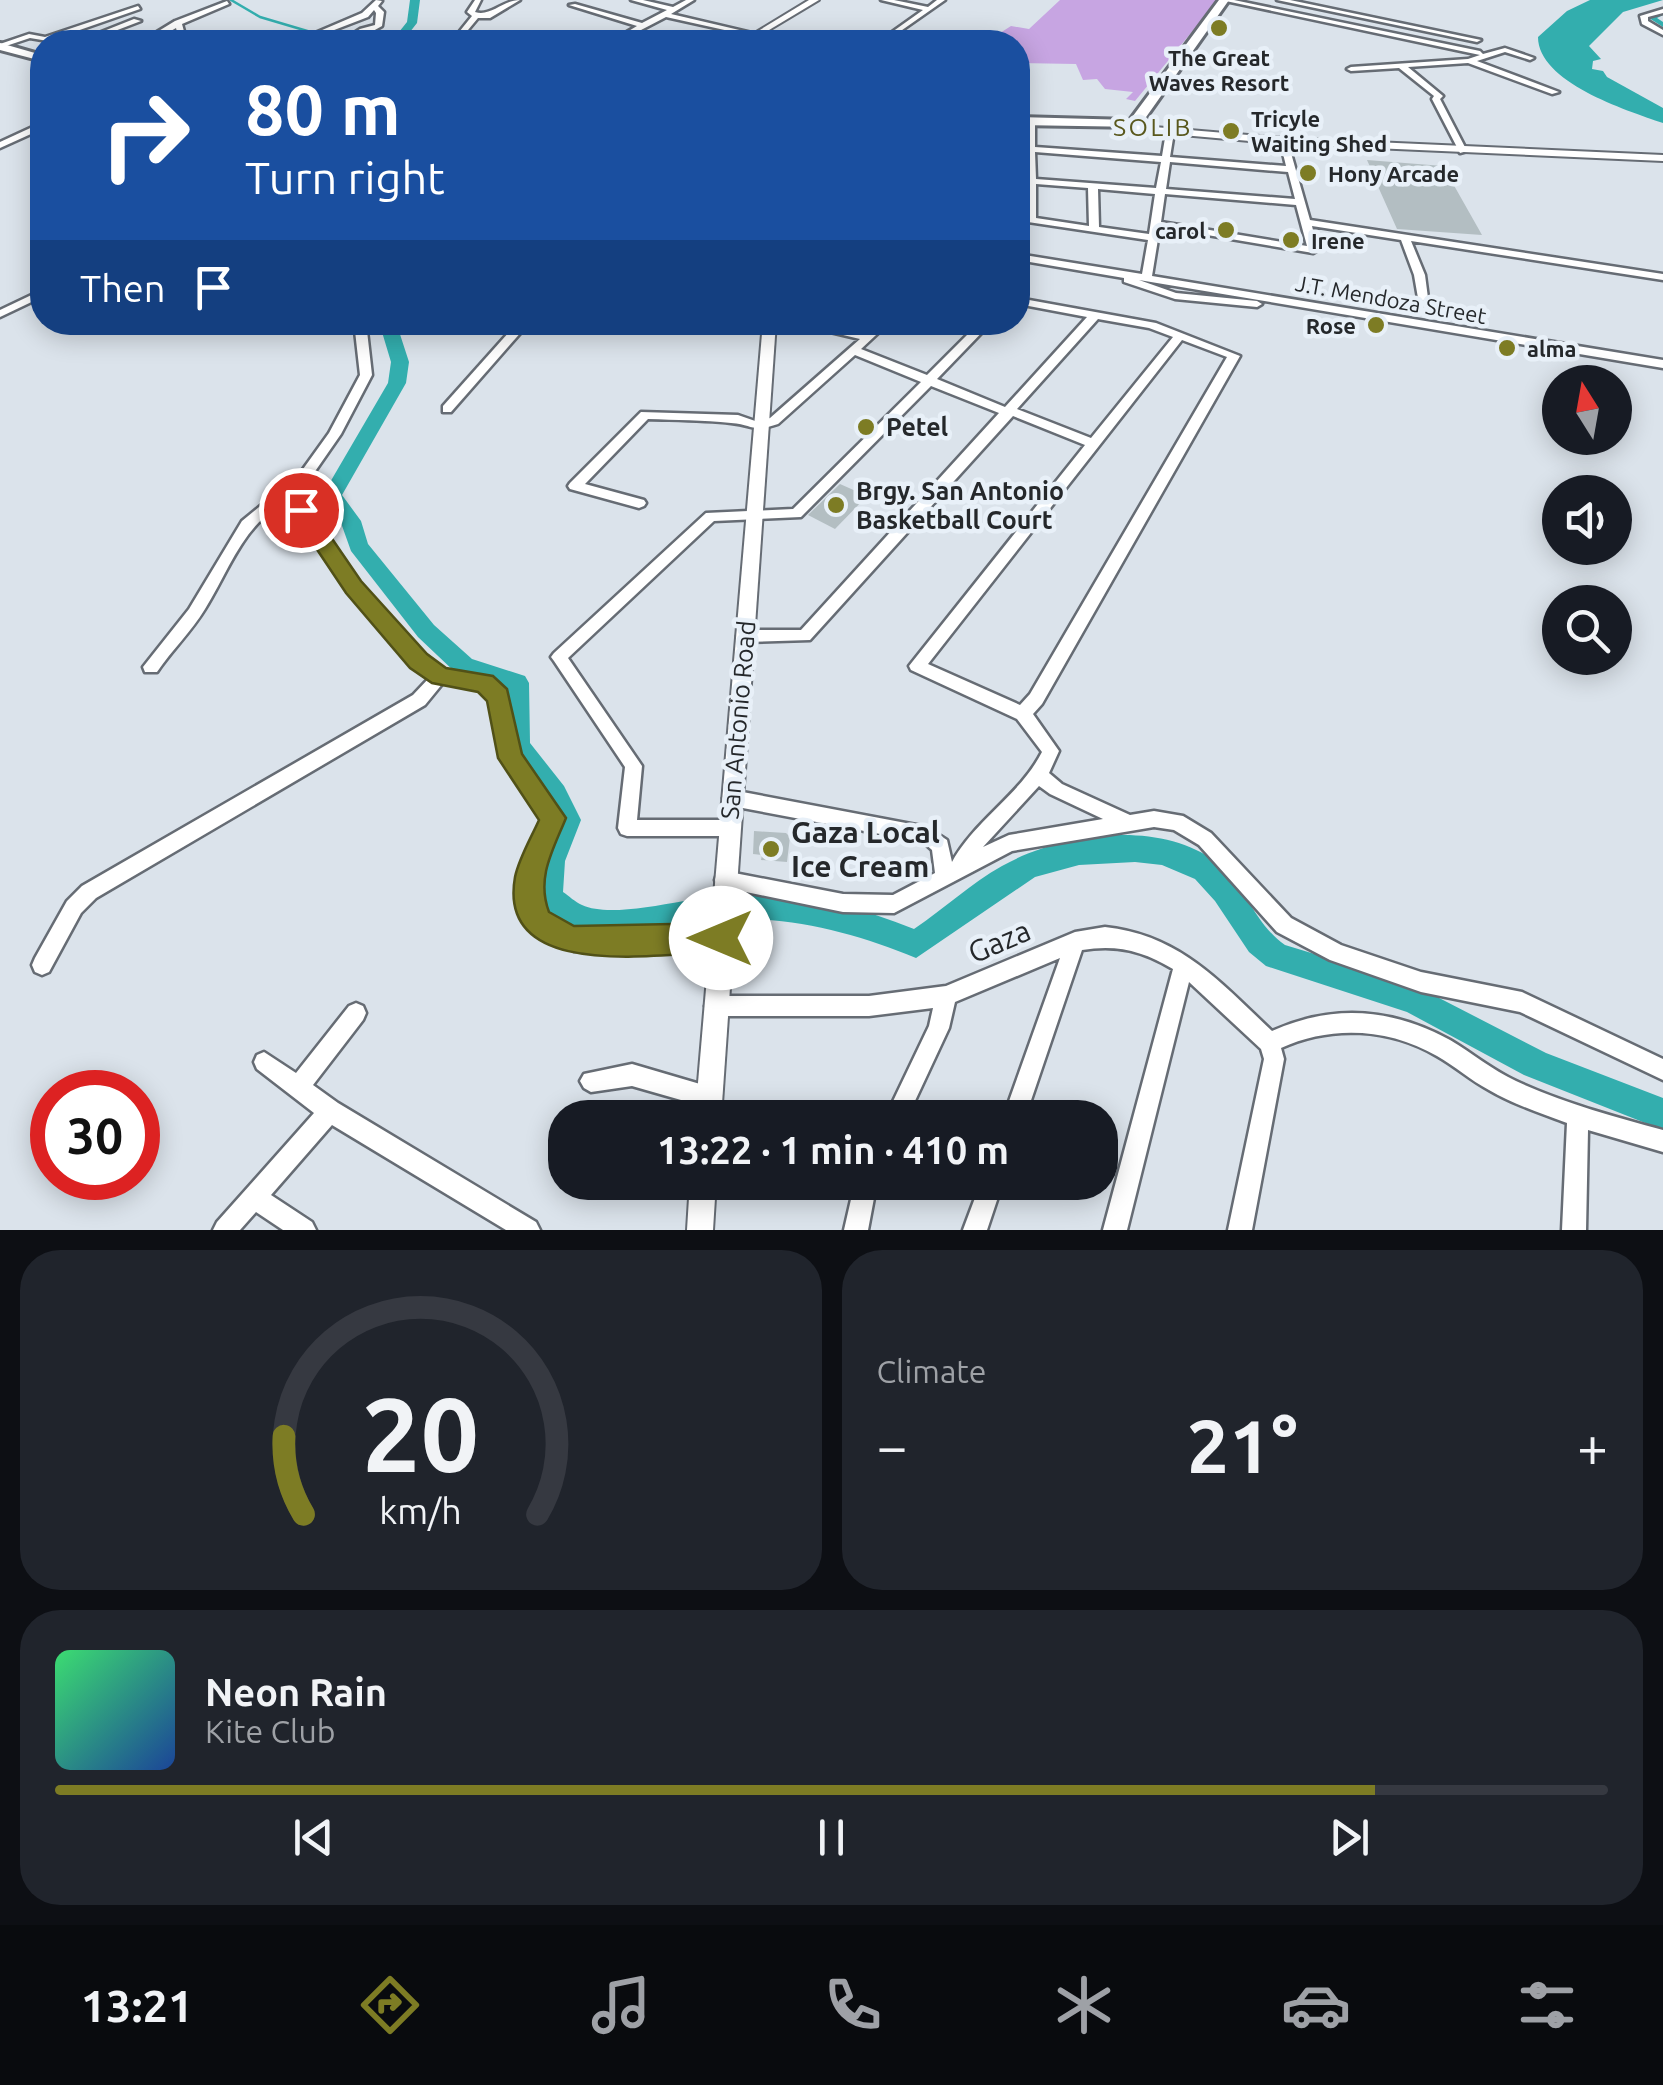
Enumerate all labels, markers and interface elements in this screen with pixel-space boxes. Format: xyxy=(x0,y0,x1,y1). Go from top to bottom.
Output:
marker: The Great Waves Resort xyxy=(1208,17,1230,39)
place label: The Great Waves Resort xyxy=(1149,45,1289,95)
icon: right xyxy=(80,70,210,200)
text: 80 m xyxy=(245,70,401,148)
place label: Tricyle Waiting Shed xyxy=(1251,106,1387,156)
district label: SOLIB xyxy=(1113,113,1193,141)
marker: Tricyle Waiting Shed xyxy=(1220,120,1242,142)
text: Turn right xyxy=(245,152,445,203)
place label: Hony Arcade xyxy=(1328,161,1459,186)
marker: Hony Arcade xyxy=(1297,162,1319,184)
place label: carol xyxy=(1155,218,1206,243)
marker: carol xyxy=(1215,219,1237,241)
place label: Irene xyxy=(1311,228,1365,253)
marker: Irene xyxy=(1280,229,1302,251)
icon: arrive xyxy=(186,260,241,315)
text: Then xyxy=(80,267,166,309)
street label: J.T. Mendoza Street xyxy=(1294,270,1489,328)
place label: Rose xyxy=(1306,313,1356,338)
marker: Rose xyxy=(1365,314,1387,336)
place label: alma xyxy=(1527,336,1577,361)
marker: alma xyxy=(1496,337,1518,359)
north arrow xyxy=(1542,365,1632,455)
map controls xyxy=(1542,365,1632,675)
place label: Petel xyxy=(886,413,949,441)
marker: Petel xyxy=(855,416,877,438)
pin xyxy=(259,468,344,553)
button: sound xyxy=(1542,475,1632,565)
place label: Brgy. San Antonio Basketball Court xyxy=(856,477,1064,534)
icon: arrive xyxy=(274,483,329,538)
marker: Brgy. San Antonio Basketball Court xyxy=(825,494,847,516)
button: search xyxy=(1542,585,1632,675)
street label: San Antonio Road xyxy=(715,620,761,820)
place label: Gaza Local Ice Cream xyxy=(791,815,940,883)
marker: Gaza Local Ice Cream xyxy=(760,838,782,860)
position arrow xyxy=(669,886,773,990)
street label: Gaza xyxy=(963,913,1035,969)
speed limit sign: 30 xyxy=(30,1070,160,1200)
text: 13:22 · 1 min · 410 m xyxy=(657,1129,1009,1171)
text: Climate xyxy=(877,1353,987,1389)
text: 20 xyxy=(362,1375,479,1492)
text: 21° xyxy=(1187,1403,1298,1487)
text: − xyxy=(877,1415,908,1476)
text: + xyxy=(1577,1415,1608,1476)
text: km/h xyxy=(379,1491,462,1531)
text: Neon Rain xyxy=(205,1671,387,1713)
text: Kite Club xyxy=(205,1713,335,1749)
icon: previous xyxy=(286,1810,341,1865)
icon: pause xyxy=(804,1810,859,1865)
icon: next xyxy=(1322,1810,1377,1865)
icon: directions xyxy=(355,1970,425,2040)
icon: music xyxy=(586,1970,656,2040)
icon: phone xyxy=(818,1970,888,2040)
icon: climate xyxy=(1049,1970,1119,2040)
icon: car xyxy=(1281,1970,1351,2040)
icon: filters xyxy=(1512,1970,1582,2040)
text: 13:21 xyxy=(81,1980,193,2031)

